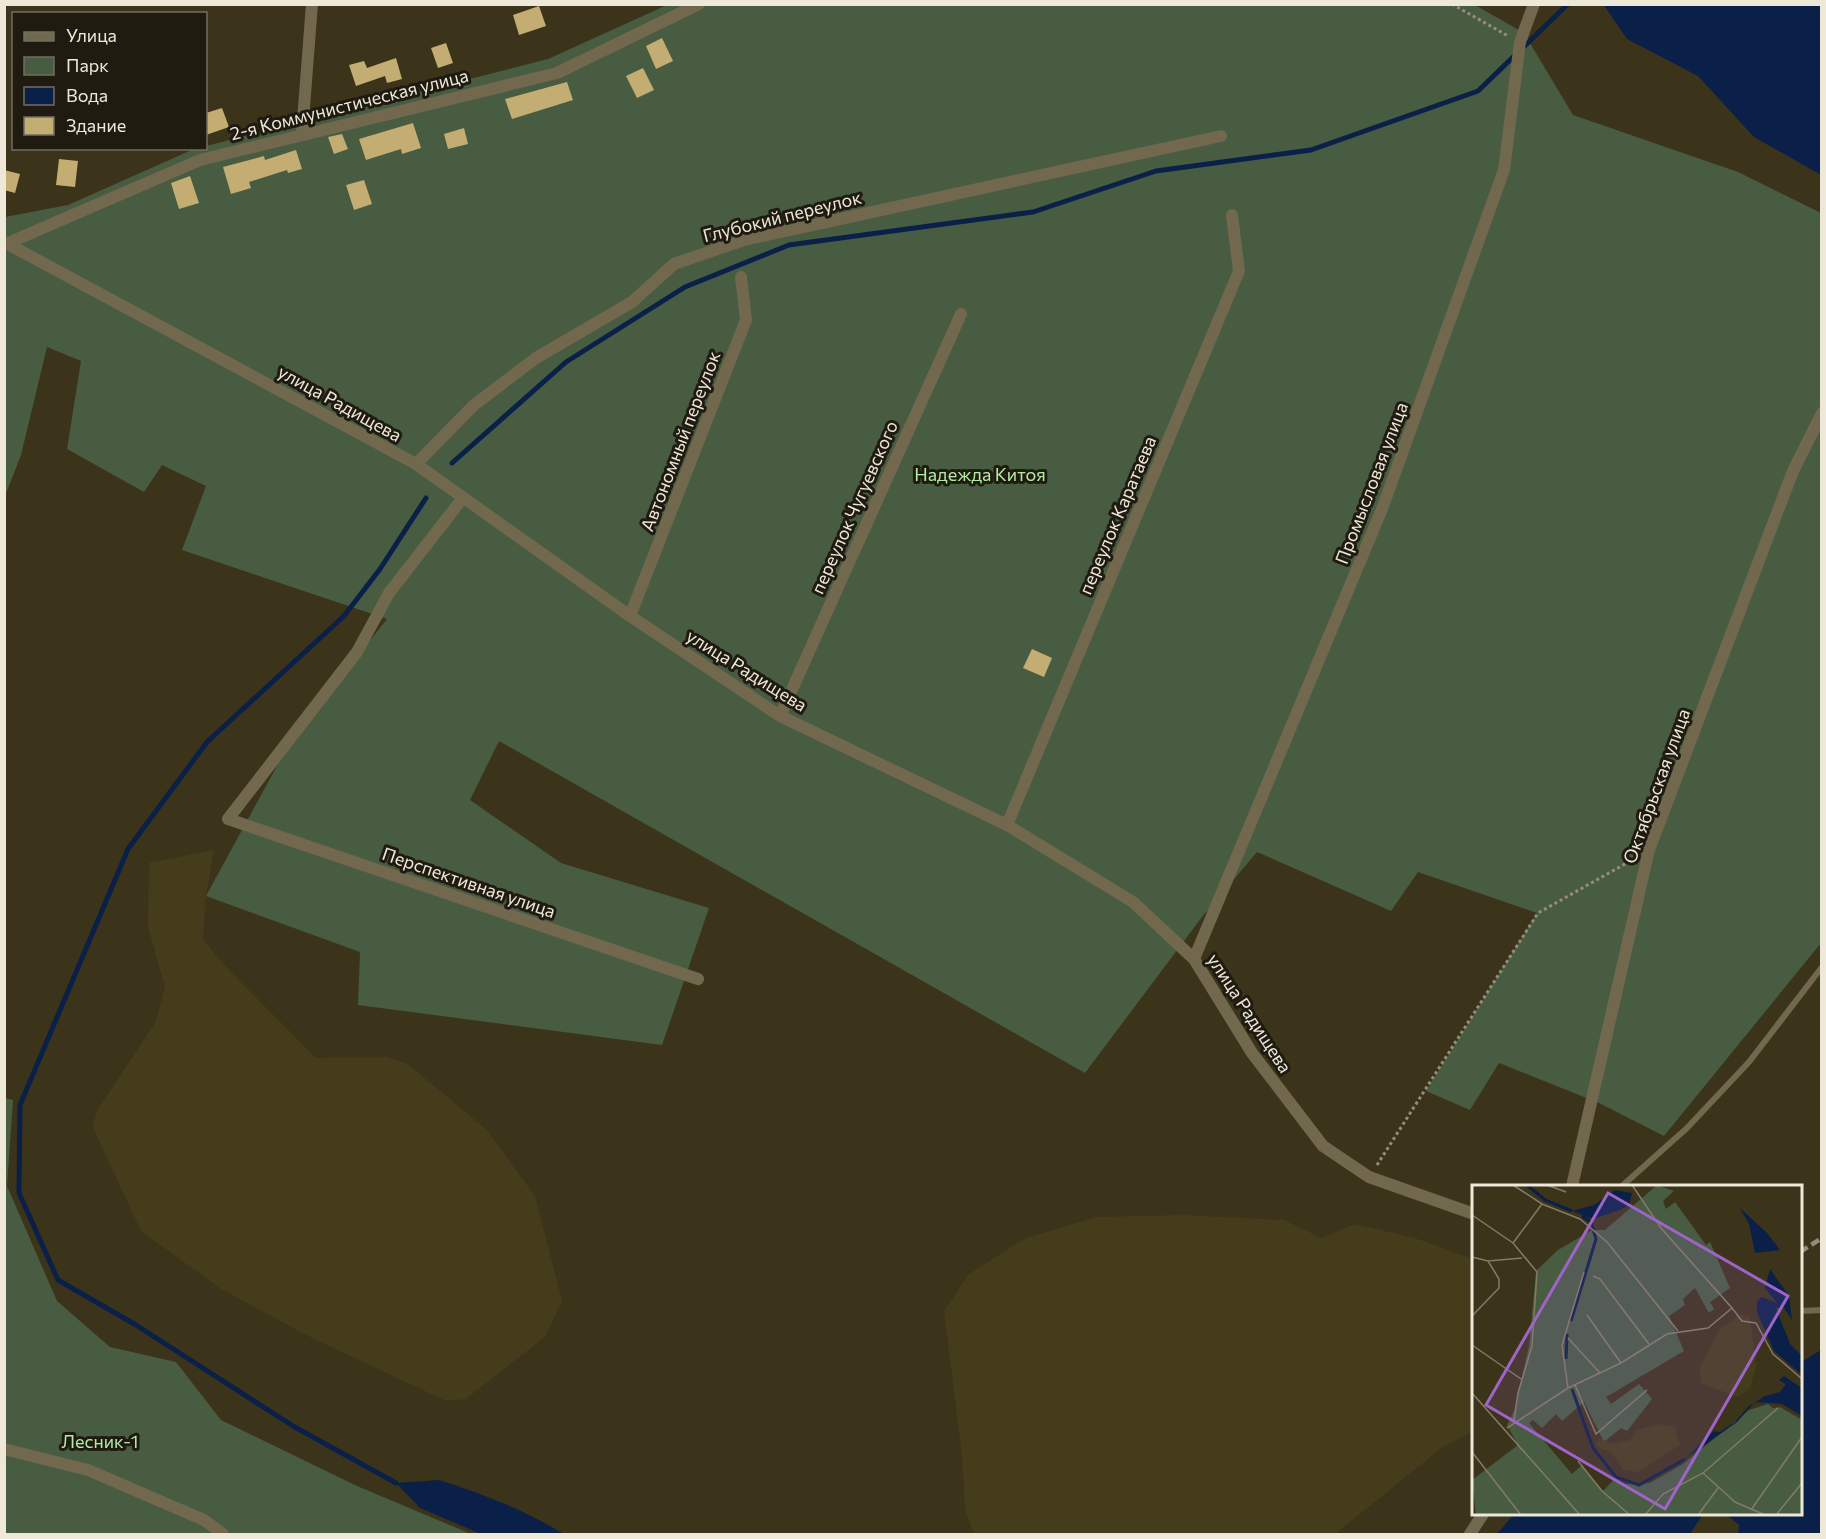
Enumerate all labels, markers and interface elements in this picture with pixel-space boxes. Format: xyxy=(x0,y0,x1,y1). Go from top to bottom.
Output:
legend xyxy=(12,12,207,150)
text: Улица xyxy=(66,24,117,46)
text: Парк xyxy=(66,54,109,76)
street label: 2-я Коммунистическая улица xyxy=(228,64,470,144)
text: Вода xyxy=(66,84,108,106)
text: Здание xyxy=(66,114,126,136)
street label: Глубокий переулок xyxy=(700,186,864,246)
street label: Автономный переулок xyxy=(636,348,725,534)
street label: улица Радищева xyxy=(274,360,406,446)
street label: Промысловая улица xyxy=(1330,399,1412,567)
street label: переулок Чугуевского xyxy=(806,417,902,597)
street label: переулок Каратаева xyxy=(1074,432,1160,598)
park label: Надежда Китоя xyxy=(914,463,1046,485)
street label: улица Радищева xyxy=(683,624,811,716)
street label: Октябрьская улица xyxy=(1618,706,1694,866)
street label: Перспективная улица xyxy=(379,842,559,922)
street label: улица Радищева xyxy=(1203,949,1297,1077)
inset map xyxy=(1472,1185,1802,1515)
park label: Лесник-1 xyxy=(61,1430,139,1452)

